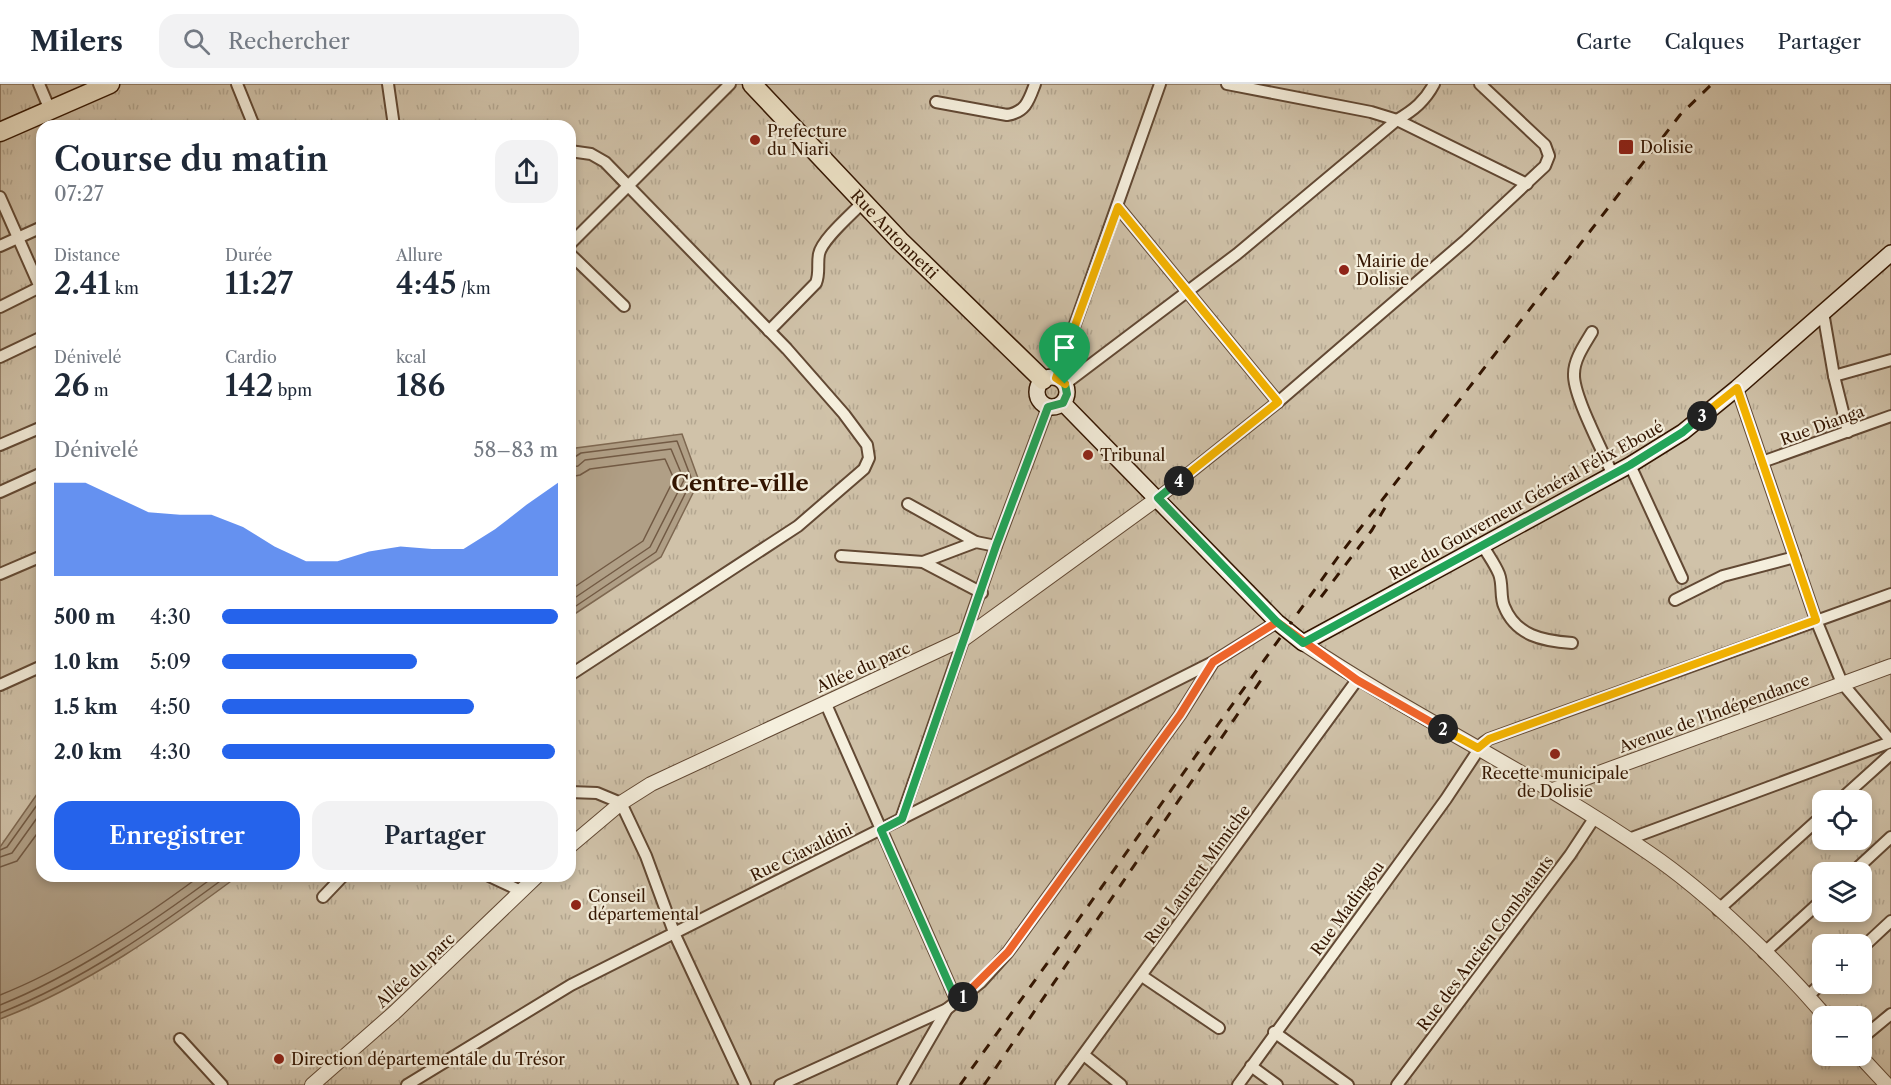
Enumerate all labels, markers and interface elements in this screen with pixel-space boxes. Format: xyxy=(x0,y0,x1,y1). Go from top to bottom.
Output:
search box xyxy=(159,14,579,68)
text: Milers xyxy=(30,24,123,58)
icon: search xyxy=(180,25,213,58)
text: Rechercher xyxy=(228,28,350,55)
text: Carte xyxy=(1576,29,1631,54)
text: Calques xyxy=(1664,29,1744,54)
text: Partager xyxy=(1777,29,1861,54)
place label: Prefecture du Niari xyxy=(767,121,847,159)
marker: Prefecture du Niari xyxy=(748,133,762,147)
place label: Dolisie xyxy=(1640,137,1693,157)
marker: Dolisie xyxy=(1617,138,1635,156)
text: Course du matin xyxy=(54,139,328,180)
button: share xyxy=(495,140,558,203)
text: 07:27 xyxy=(54,182,104,206)
street label: Rue Antonnetti xyxy=(847,185,943,283)
text: Distance xyxy=(54,245,120,265)
text: Durée xyxy=(225,245,272,265)
text: Allure xyxy=(396,245,443,265)
place label: Mairie de Dolisie xyxy=(1356,251,1429,289)
marker: Mairie de Dolisie xyxy=(1337,263,1351,277)
text: 2.41 xyxy=(54,265,111,302)
text: 11:27 xyxy=(225,265,293,302)
text: 4:45 xyxy=(396,265,456,302)
text: km xyxy=(111,278,139,298)
text: /km xyxy=(456,278,491,298)
pin xyxy=(1039,322,1090,384)
icon: arrive xyxy=(1048,331,1081,364)
text: Dénivelé xyxy=(54,347,122,367)
text: Cardio xyxy=(225,347,277,367)
text: kcal xyxy=(396,347,426,367)
text: 26 xyxy=(54,367,89,404)
text: 142 xyxy=(225,367,273,404)
text: 186 xyxy=(396,367,445,404)
text: m xyxy=(89,380,109,400)
text: bpm xyxy=(273,380,312,400)
street label: Rue Dianga xyxy=(1777,400,1867,449)
pin: 3 xyxy=(1687,401,1717,431)
text: 3 xyxy=(1697,406,1707,426)
street label: Rue du Gouverneur Général Félix Eboué xyxy=(1385,416,1667,584)
text: Dénivelé xyxy=(54,438,138,462)
text: 58–83 m xyxy=(474,438,558,462)
place label: Tribunal xyxy=(1100,445,1166,465)
marker: Tribunal xyxy=(1081,448,1095,462)
pin: 4 xyxy=(1164,466,1194,496)
district label: Centre-ville xyxy=(671,470,809,497)
text: 4 xyxy=(1174,471,1184,491)
text: 500 m xyxy=(54,605,115,629)
text: 4:30 xyxy=(150,605,191,629)
street label: Allée du parc xyxy=(812,637,913,697)
text: 1.0 km xyxy=(54,650,119,674)
text: 5:09 xyxy=(150,650,191,674)
street label: Avenue de l'Indépendance xyxy=(1615,669,1812,757)
text: 1.5 km xyxy=(54,695,118,719)
text: 4:50 xyxy=(150,695,191,719)
pin: 2 xyxy=(1428,714,1458,744)
text: 2 xyxy=(1438,719,1448,739)
text: 2.0 km xyxy=(54,740,122,764)
text: 4:30 xyxy=(150,740,191,764)
marker: Recette municipale de Dolisie xyxy=(1548,747,1562,761)
place label: Recette municipale de Dolisie xyxy=(1481,763,1629,801)
map controls xyxy=(1812,790,1872,1066)
button: locate xyxy=(1812,790,1872,850)
street label: Rue Laurent Mimiche xyxy=(1140,800,1254,947)
button: Enregistrer xyxy=(54,801,300,870)
button: Partager xyxy=(312,801,558,870)
street label: Rue Ciavaldini xyxy=(747,819,855,885)
street label: Rue des Ancien Combatants xyxy=(1413,851,1557,1035)
street label: Rue Madingou xyxy=(1306,857,1388,959)
button: layers xyxy=(1812,862,1872,922)
place label: Conseil départemental xyxy=(588,886,699,924)
marker: Conseil départemental xyxy=(569,898,583,912)
street label: Allée du parc xyxy=(371,928,459,1012)
button: + xyxy=(1812,934,1872,994)
pin: 1 xyxy=(948,982,978,1012)
text: 1 xyxy=(959,987,967,1007)
button: − xyxy=(1812,1006,1872,1066)
place label: Direction départementale du Trésor xyxy=(291,1049,565,1069)
marker: Direction départementale du Trésor xyxy=(272,1052,286,1066)

